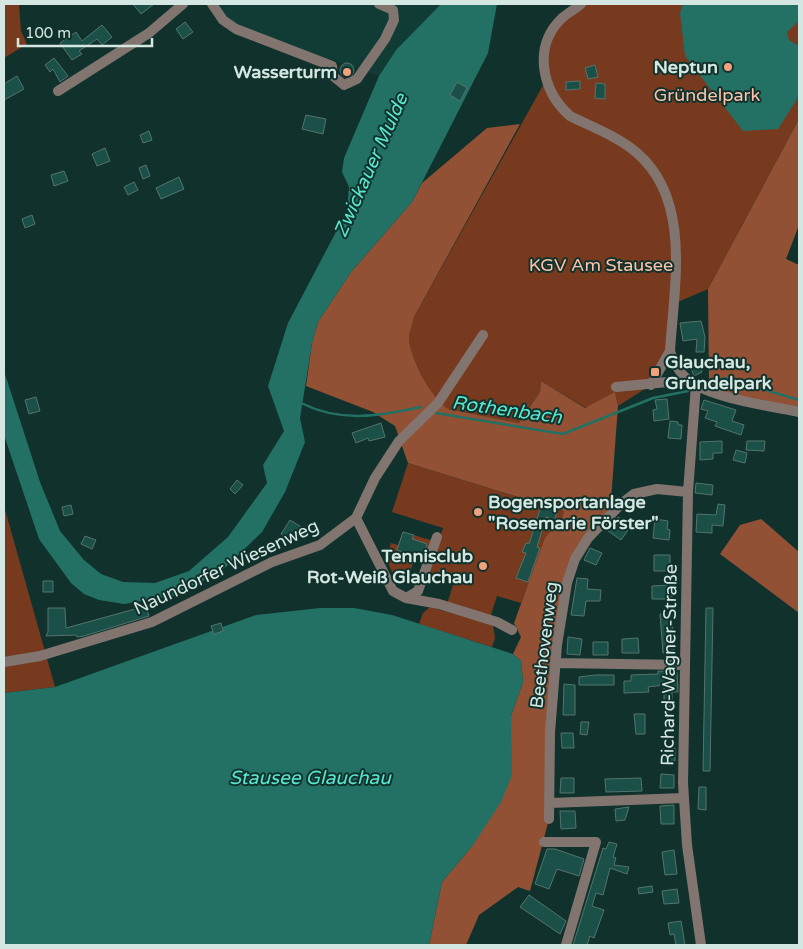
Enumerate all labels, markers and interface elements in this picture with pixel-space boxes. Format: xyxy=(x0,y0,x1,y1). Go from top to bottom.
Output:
scale bar xyxy=(18,15,151,47)
text: 100 m xyxy=(25,24,71,42)
place label: Neptun xyxy=(654,56,718,78)
place label: Wasserturm xyxy=(234,61,337,83)
marker: Neptun xyxy=(722,61,734,73)
marker: Wasserturm xyxy=(341,66,353,78)
park label: Gründelpark xyxy=(654,84,761,106)
water label: Zwickauer Mulde xyxy=(329,89,413,240)
park label: KGV Am Stausee xyxy=(529,254,673,276)
place label: Glauchau, Gründelpark xyxy=(665,351,772,394)
marker: Glauchau, Gründelpark xyxy=(649,366,661,378)
water label: Rothenbach xyxy=(451,391,564,429)
place label: Bogensportanlage "Rosemarie Förster" xyxy=(488,491,659,534)
marker: Bogensportanlage "Rosemarie Förster" xyxy=(472,506,484,518)
street label: Naundorfer Wiesenweg xyxy=(130,514,322,620)
place label: Tennisclub Rot-Weiß Glauchau xyxy=(307,545,473,588)
marker: Tennisclub Rot-Weiß Glauchau xyxy=(477,560,489,572)
street label: Richard-Wagner-Straße xyxy=(656,564,682,766)
street label: Beethovenweg xyxy=(525,580,563,710)
water label: Stausee Glauchau xyxy=(229,767,392,789)

